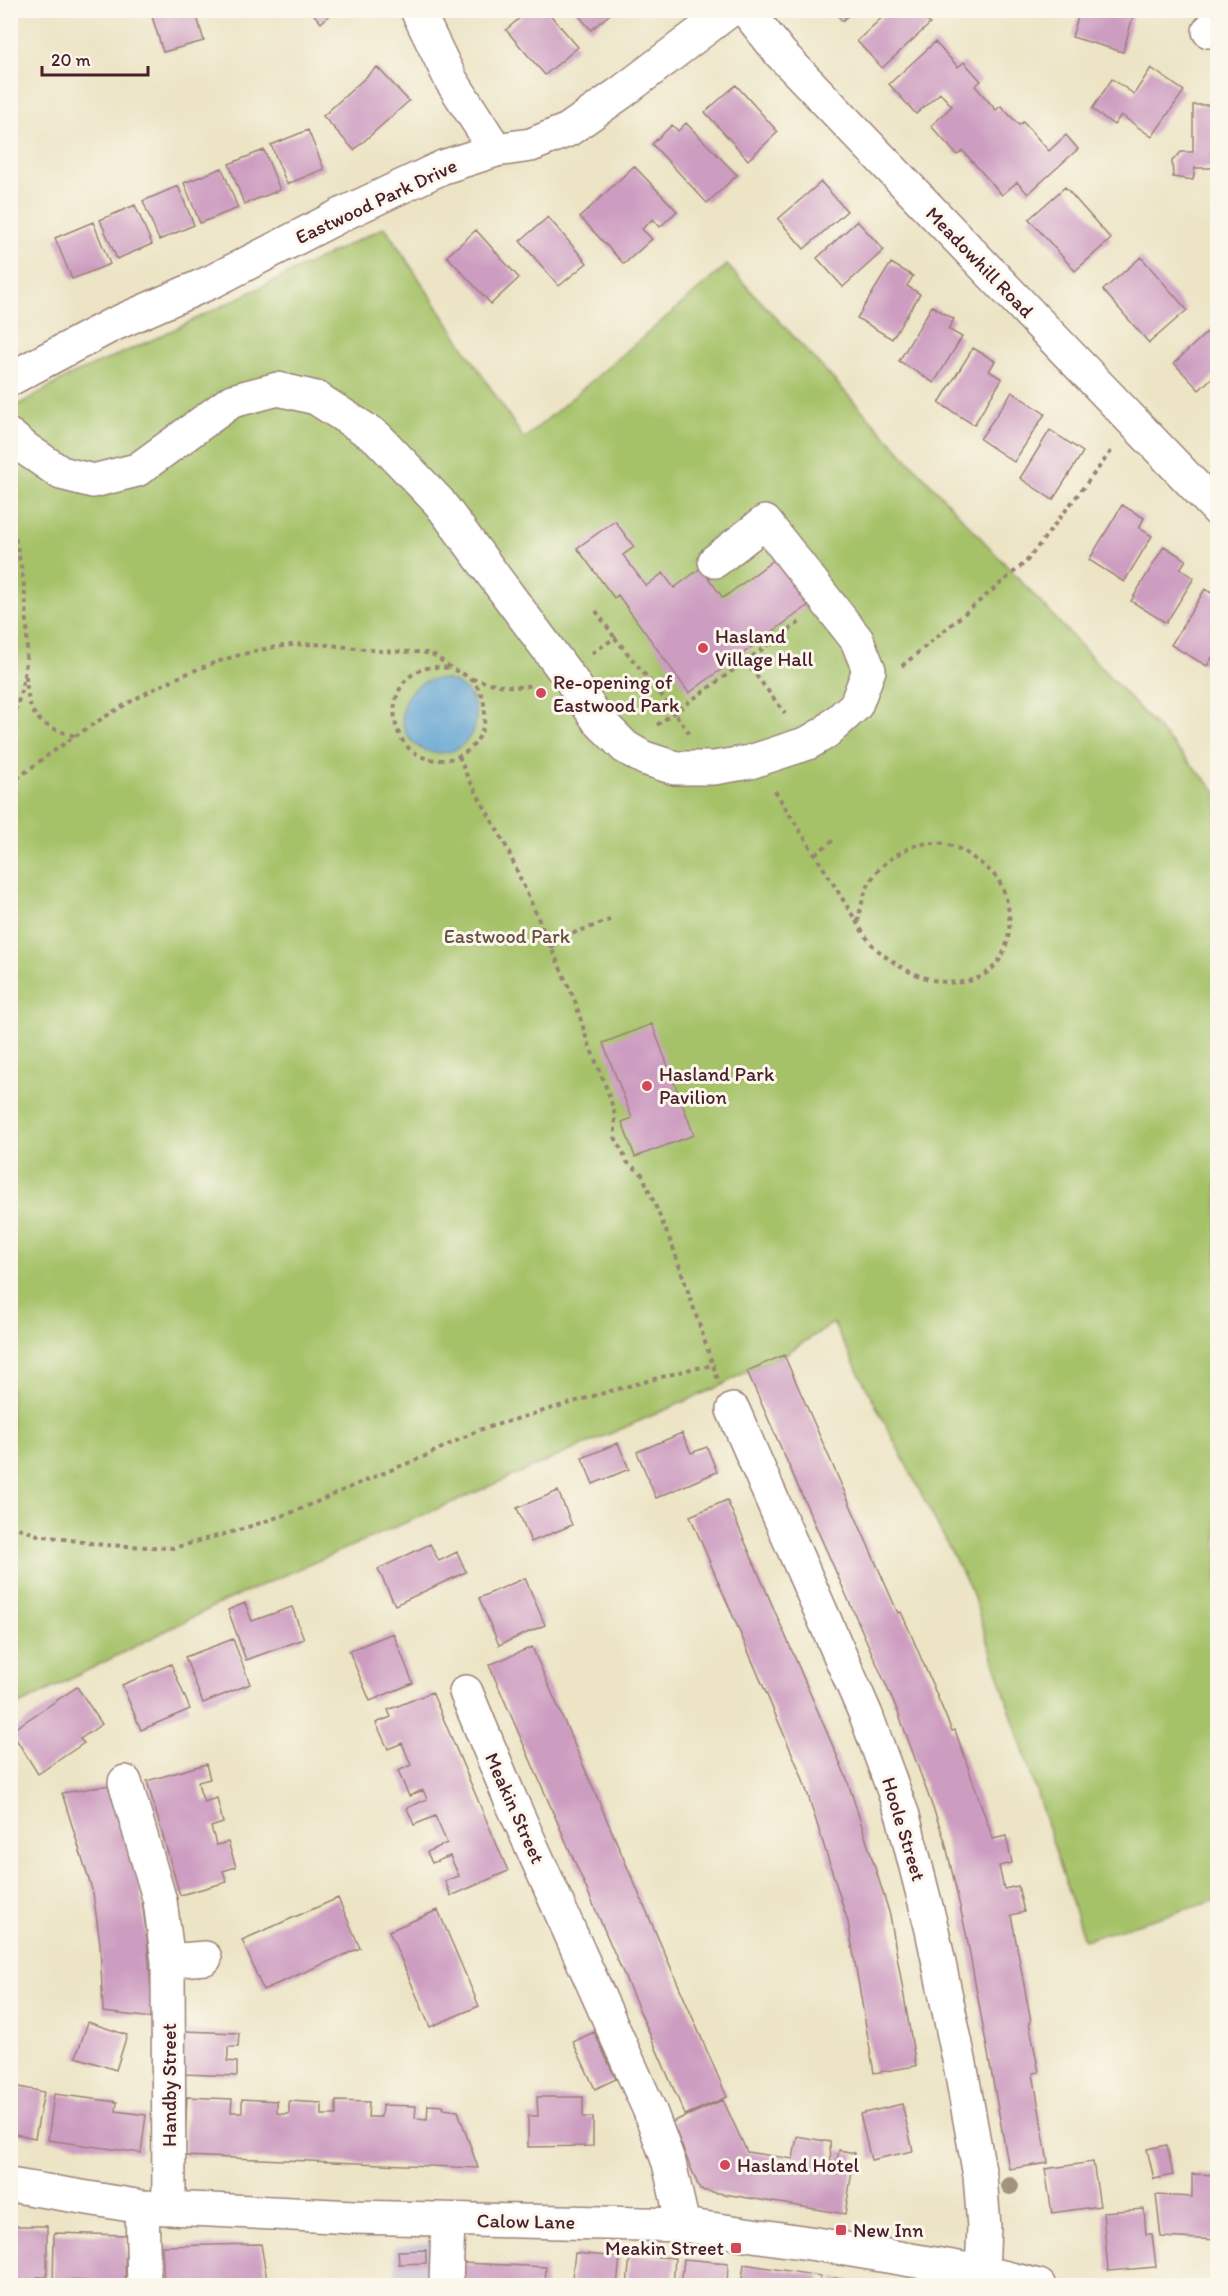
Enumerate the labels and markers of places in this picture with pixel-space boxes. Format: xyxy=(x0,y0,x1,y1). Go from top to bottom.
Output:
place label: Hasland Village Hall xyxy=(715,624,813,671)
marker: Hasland Village Hall xyxy=(696,641,710,655)
place label: Re-opening of Eastwood Park xyxy=(553,670,680,717)
marker: Re-opening of Eastwood Park xyxy=(534,686,548,700)
place label: Hasland Park Pavilion xyxy=(659,1062,775,1109)
marker: Hasland Park Pavilion xyxy=(640,1079,654,1093)
place label: Hasland Hotel xyxy=(737,2153,860,2177)
marker: Hasland Hotel xyxy=(718,2158,732,2172)
place label: New Inn xyxy=(853,2218,924,2242)
marker: New Inn xyxy=(834,2223,848,2237)
place label: Meakin Street xyxy=(605,2236,725,2260)
marker: Meakin Street xyxy=(729,2241,743,2255)

